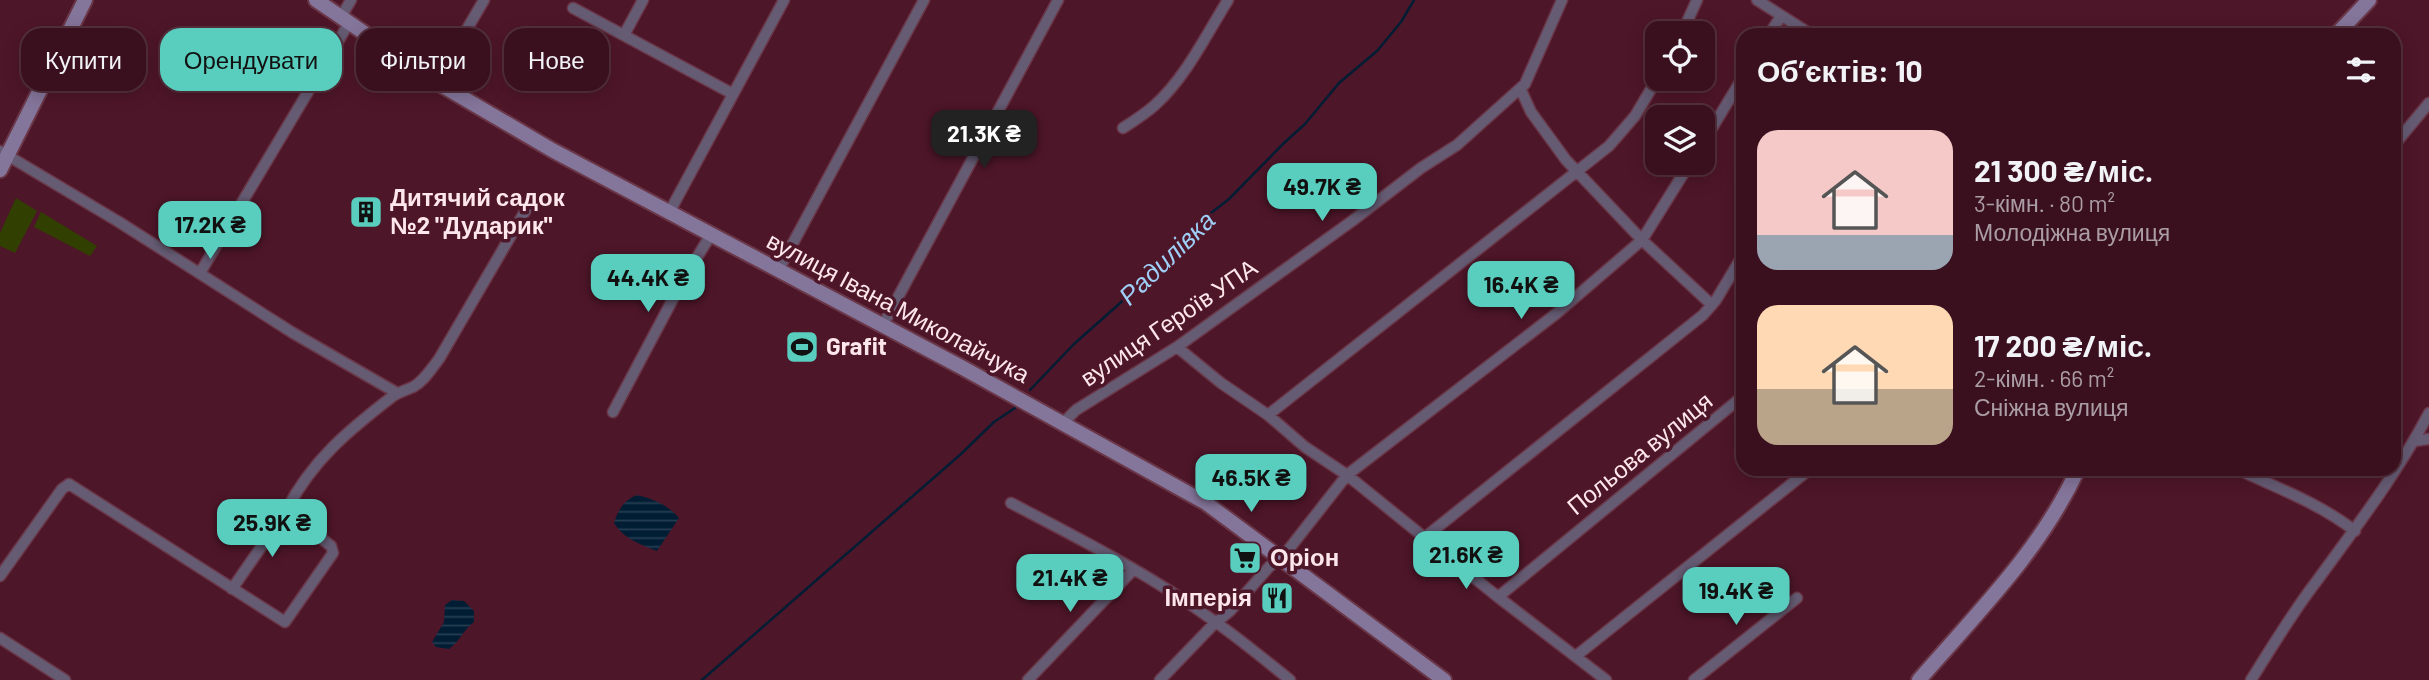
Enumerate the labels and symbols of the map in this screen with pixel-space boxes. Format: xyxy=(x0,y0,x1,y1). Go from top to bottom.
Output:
pin: 21.3K ₴ xyxy=(919,110,1049,170)
pin: 49.7K ₴ xyxy=(1257,164,1387,223)
place label: Дитячий садок №2 "Дударик" xyxy=(390,182,566,239)
building icon: Дитячий садок №2 "Дударик" xyxy=(347,193,385,231)
pin: 17.2K ₴ xyxy=(145,202,275,261)
water label: Радилівка xyxy=(1112,204,1220,310)
street label: вулиця Івана Миколайчука xyxy=(762,225,1036,389)
street label: вулиця Героїв УПА xyxy=(1074,252,1262,392)
pin: 44.4K ₴ xyxy=(583,254,713,314)
pin: 16.4K ₴ xyxy=(1456,262,1586,321)
sports icon: Grafit xyxy=(783,328,821,366)
place label: Grafit xyxy=(826,331,887,360)
street label: Польова вулиця xyxy=(1561,385,1718,520)
pin: 46.5K ₴ xyxy=(1186,454,1316,514)
pin: 25.9K ₴ xyxy=(207,500,337,559)
pin: 21.6K ₴ xyxy=(1401,532,1531,591)
supermarket icon: Оріон xyxy=(1226,539,1264,577)
place label: Оріон xyxy=(1270,542,1339,571)
pin: 21.4K ₴ xyxy=(1005,554,1135,614)
pin: 19.4K ₴ xyxy=(1671,568,1801,627)
restaurant icon: Імперія xyxy=(1258,579,1296,617)
place label: Імперія xyxy=(1164,582,1252,611)

